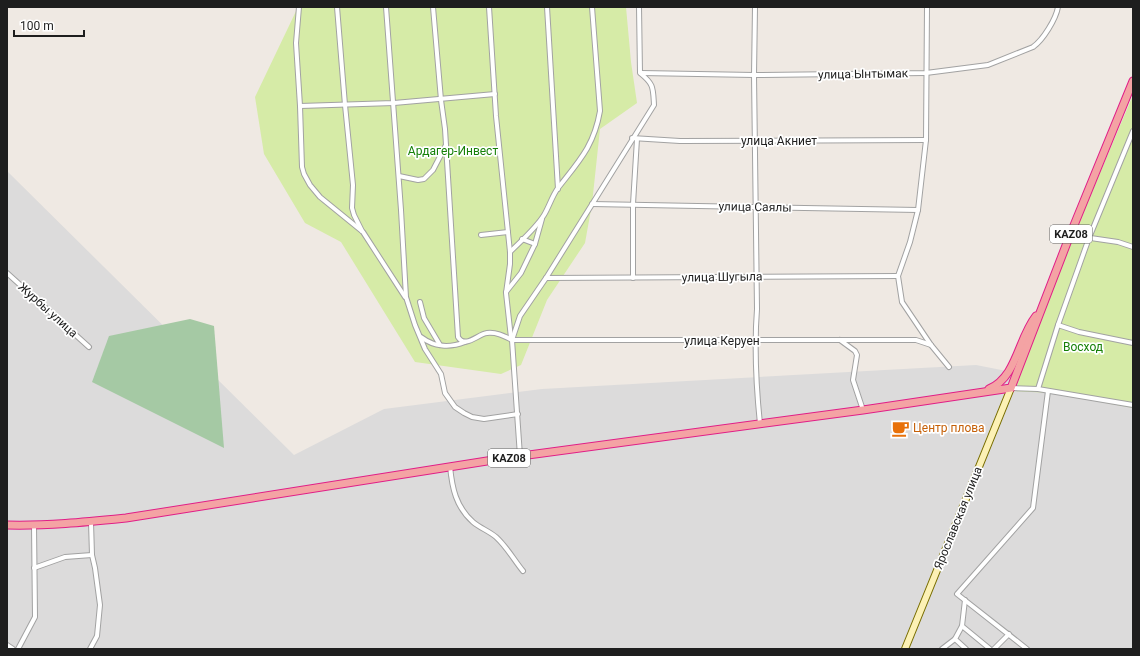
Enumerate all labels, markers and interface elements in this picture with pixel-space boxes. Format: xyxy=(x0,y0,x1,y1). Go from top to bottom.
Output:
scale bar xyxy=(14,12,84,38)
text: 100 m xyxy=(20,19,54,33)
street label: улица Ынтымак xyxy=(818,66,909,82)
street label: улица Акниет xyxy=(741,134,817,148)
park label: Ардагер-Инвест xyxy=(408,144,498,158)
street label: улица Саялы xyxy=(718,199,792,215)
road number: KAZ08 xyxy=(1050,225,1092,243)
street label: улица Шугыла xyxy=(682,269,762,285)
street label: Журбы улица xyxy=(15,280,81,340)
street label: улица Керуен xyxy=(684,334,760,348)
park label: Восход xyxy=(1063,340,1103,354)
cafe icon: Центр плова xyxy=(890,418,910,438)
place label: Центр плова xyxy=(913,421,985,435)
road number: KAZ08 xyxy=(488,449,530,467)
street label: Ярославская улица xyxy=(931,465,985,571)

